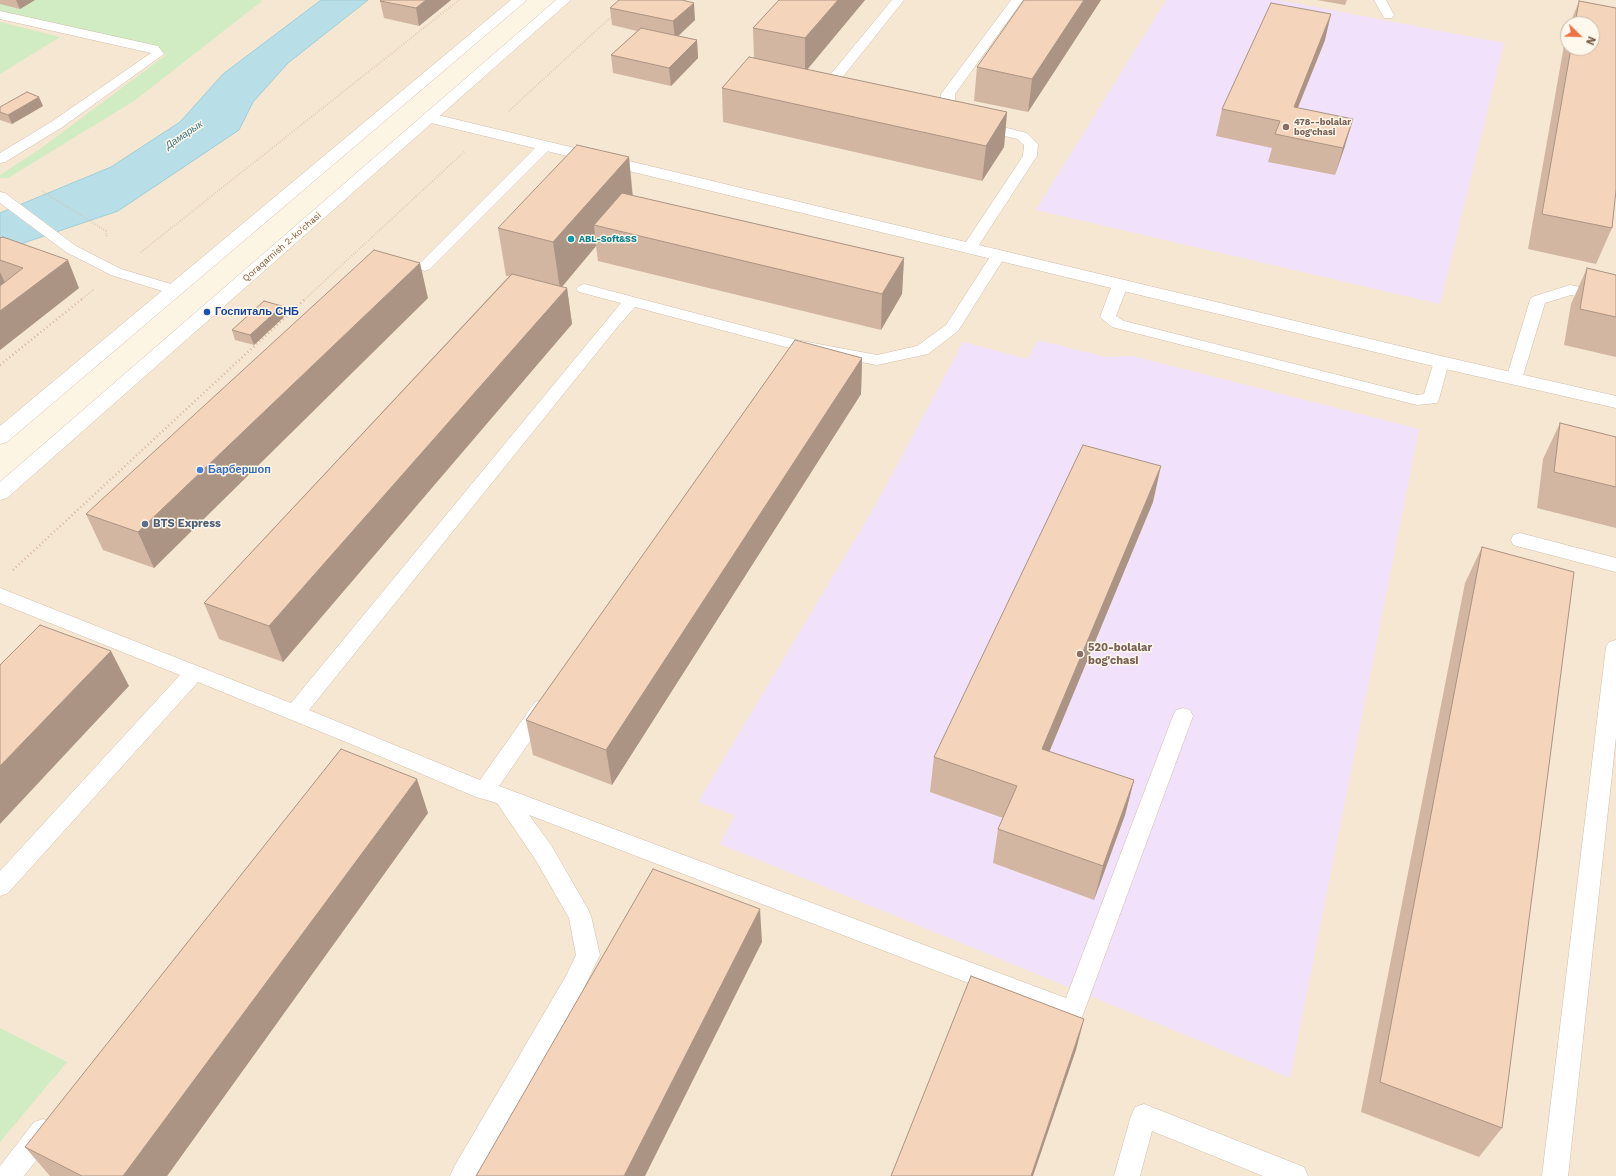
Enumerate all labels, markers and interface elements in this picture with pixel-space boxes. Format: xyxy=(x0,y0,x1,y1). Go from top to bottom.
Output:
north arrow xyxy=(1560,16,1600,56)
text: N xyxy=(1583,34,1598,47)
place label: 478--bolalar bog'chasi xyxy=(1294,117,1351,138)
water label: Дамарык xyxy=(163,118,205,152)
marker: 478--bolalar bog'chasi xyxy=(1281,122,1291,132)
street label: Qoraqamish 2-ko'chasi xyxy=(241,210,323,284)
marker: ABL-Soft&SS xyxy=(566,234,576,244)
place label: ABL-Soft&SS xyxy=(579,234,637,244)
place label: Госпиталь СНБ xyxy=(215,305,299,319)
marker: Госпиталь СНБ xyxy=(202,307,212,317)
place label: Барбершоп xyxy=(208,463,271,477)
marker: Барбершоп xyxy=(195,465,205,475)
place label: BTS Express xyxy=(153,517,221,531)
marker: BTS Express xyxy=(140,519,150,529)
place label: 520-bolalar bog'chasi xyxy=(1088,641,1152,667)
marker: 520-bolalar bog'chasi xyxy=(1075,649,1085,659)

